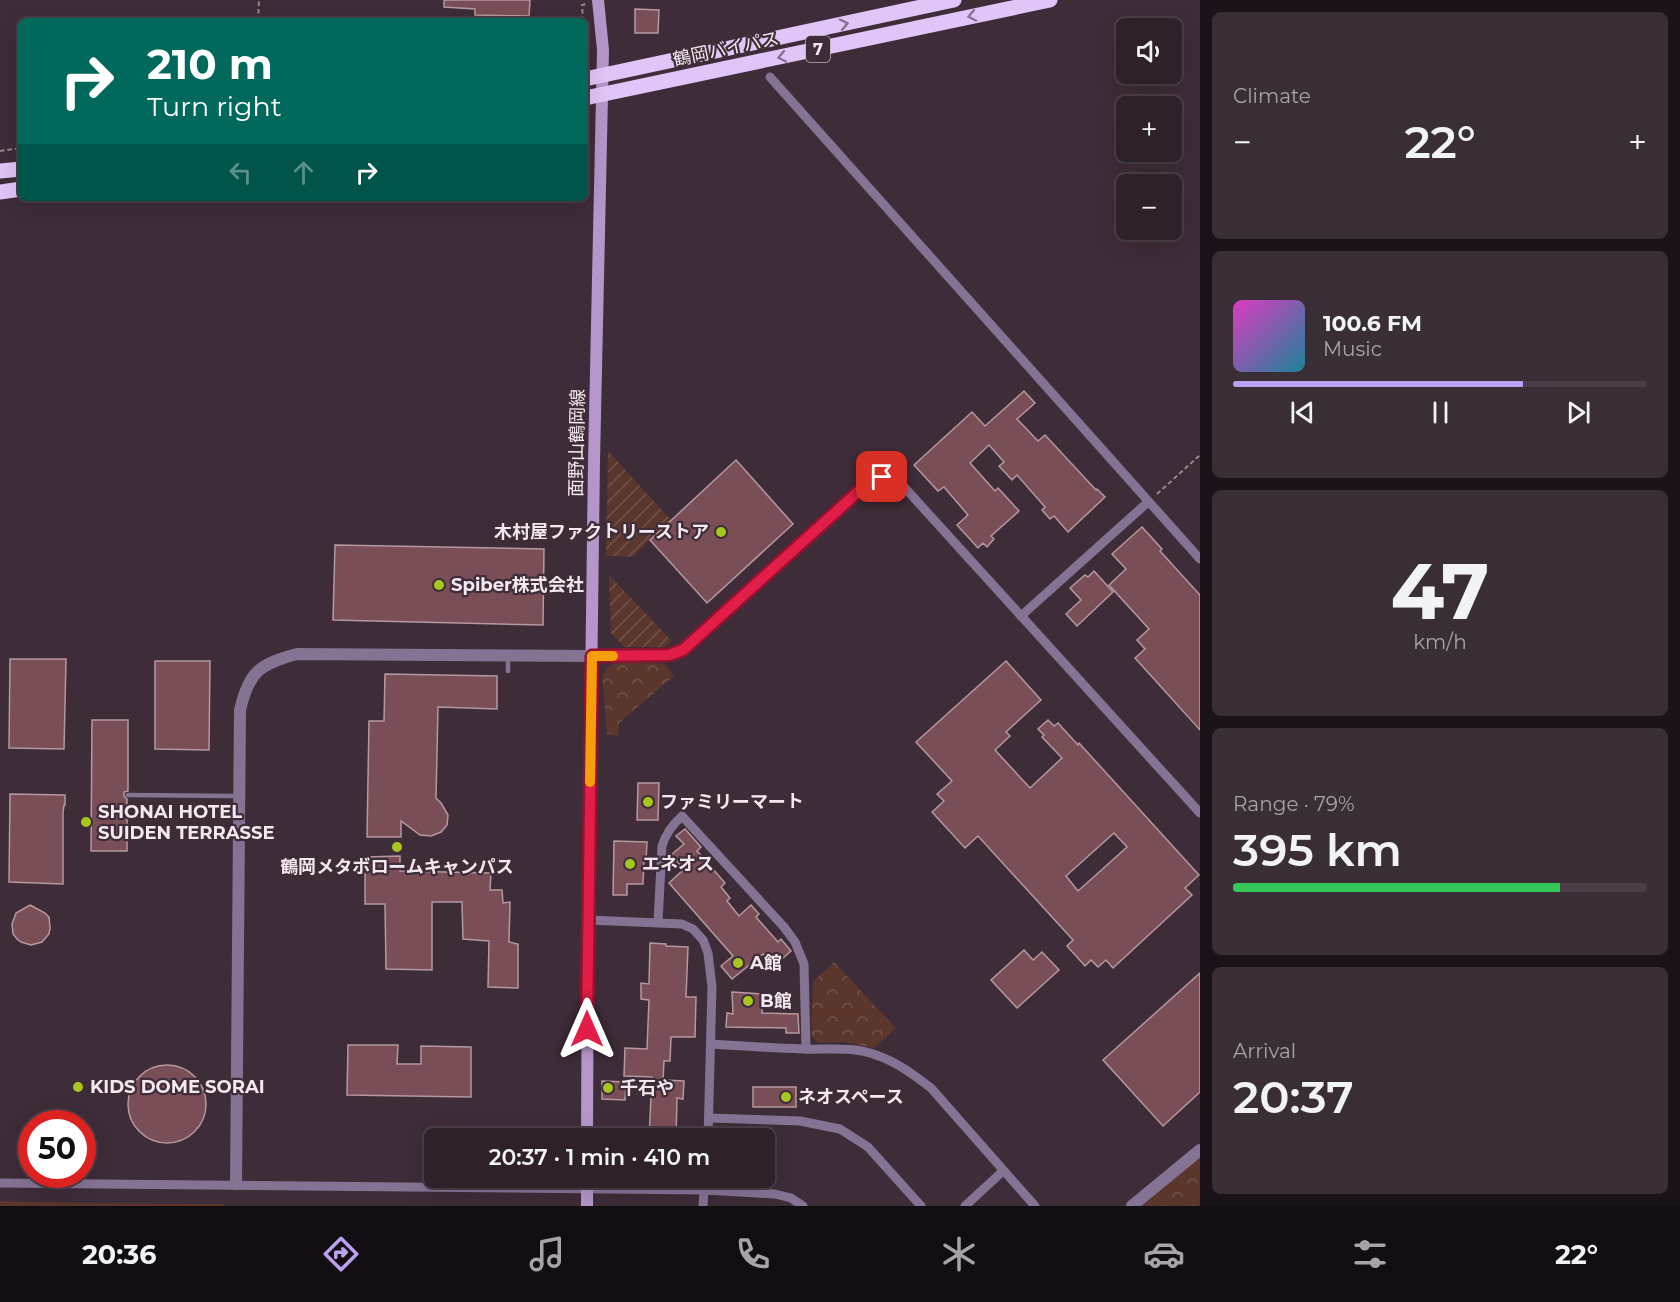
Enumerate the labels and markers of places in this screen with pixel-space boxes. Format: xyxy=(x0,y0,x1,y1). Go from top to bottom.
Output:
pin xyxy=(856,451,907,502)
place label: 木村屋ファクトリーストア xyxy=(494,521,709,543)
marker: 木村屋ファクトリーストア xyxy=(714,525,728,539)
place label: Spiber株式会社 xyxy=(451,574,584,596)
marker: Spiber株式会社 xyxy=(432,578,446,592)
place label: ファミリーマート xyxy=(660,791,804,813)
marker: ファミリーマート xyxy=(641,795,655,809)
place label: SHONAI HOTEL SUIDEN TERRASSE xyxy=(98,801,275,844)
marker: SHONAI HOTEL SUIDEN TERRASSE xyxy=(79,815,93,829)
marker: 鶴岡メタボロームキャンパス xyxy=(390,840,404,854)
place label: エネオス xyxy=(642,853,714,875)
place label: 鶴岡メタボロームキャンパス xyxy=(280,856,514,878)
marker: エネオス xyxy=(623,857,637,871)
place label: A館 xyxy=(749,952,782,974)
marker: A館 xyxy=(731,956,745,970)
place label: B館 xyxy=(760,990,792,1012)
marker: B館 xyxy=(741,994,755,1008)
place label: KIDS DOME SORAI xyxy=(90,1076,265,1098)
place label: 千石や xyxy=(620,1077,674,1099)
marker: KIDS DOME SORAI xyxy=(71,1080,85,1094)
marker: 千石や xyxy=(601,1081,615,1095)
place label: ネオスペース xyxy=(798,1086,904,1108)
marker: ネオスペース xyxy=(779,1090,793,1104)

